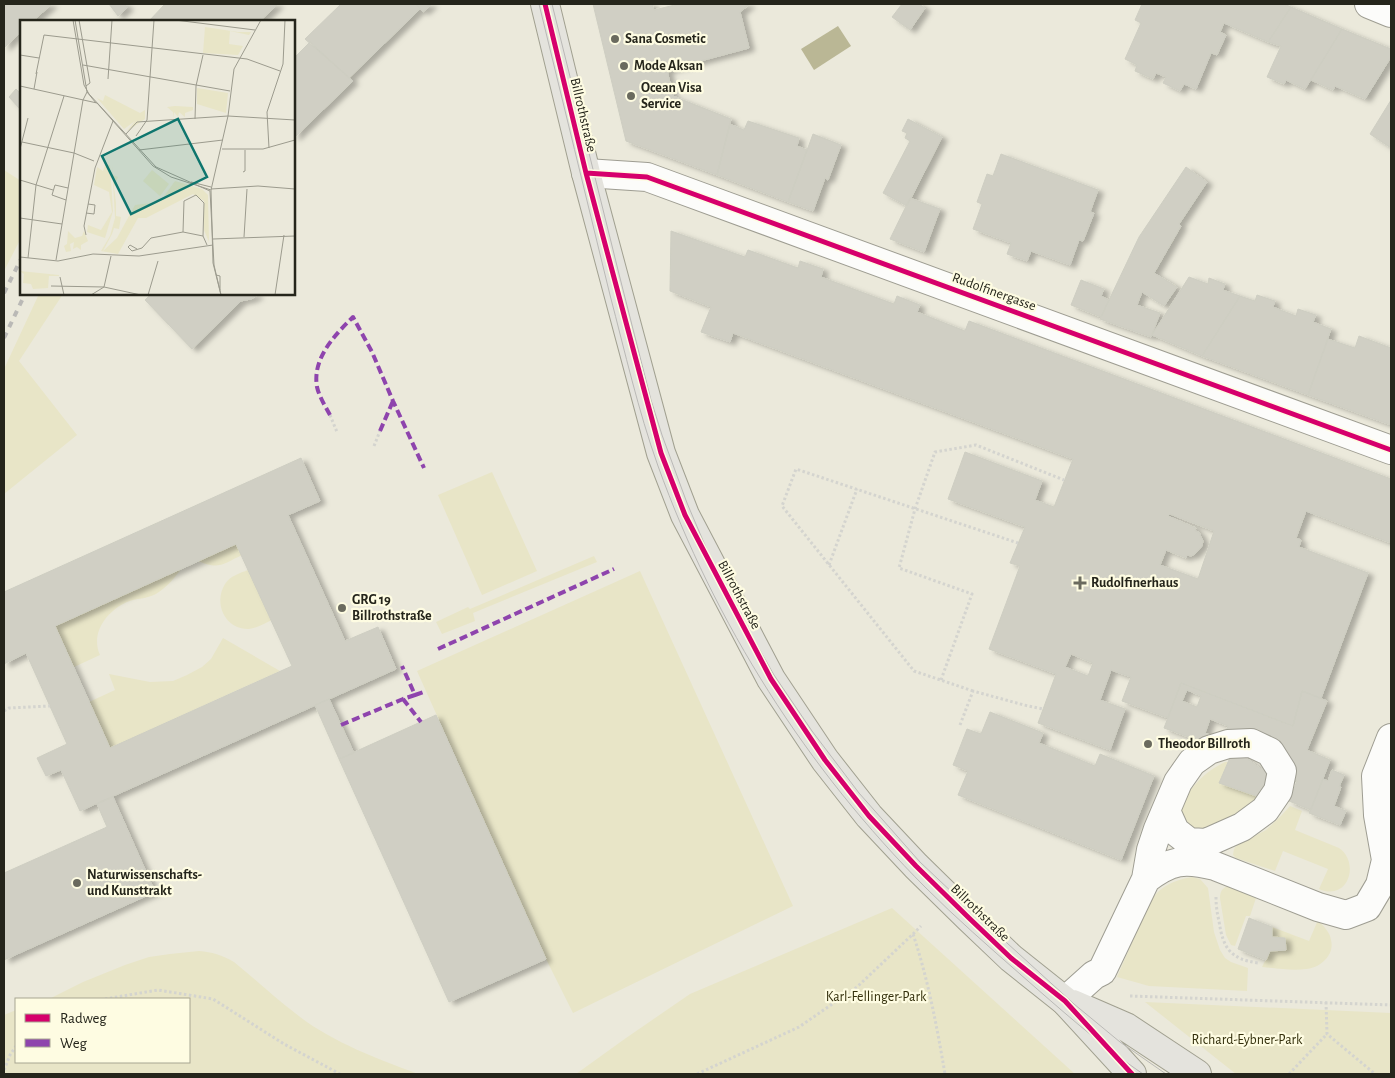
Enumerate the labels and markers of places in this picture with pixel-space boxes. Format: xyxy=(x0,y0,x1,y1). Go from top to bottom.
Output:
place label: Sana Cosmetic xyxy=(625,32,706,46)
marker: Sana Cosmetic xyxy=(609,33,621,45)
place label: Mode Aksan xyxy=(634,59,703,73)
marker: Mode Aksan xyxy=(618,60,630,72)
place label: Ocean Visa Service xyxy=(641,81,702,111)
marker: Ocean Visa Service xyxy=(625,90,637,102)
marker: Rudolfinerhaus xyxy=(1073,576,1087,590)
place label: Rudolfinerhaus xyxy=(1091,576,1178,590)
place label: GRG 19 Billrothstraße xyxy=(352,593,432,623)
marker: GRG 19 Billrothstraße xyxy=(336,602,348,614)
place label: Theodor Billroth xyxy=(1158,737,1250,751)
marker: Theodor Billroth xyxy=(1142,738,1154,750)
place label: Naturwissenschafts- und Kunsttrakt xyxy=(87,868,202,898)
marker: Naturwissenschafts- und Kunsttrakt xyxy=(71,877,83,889)

